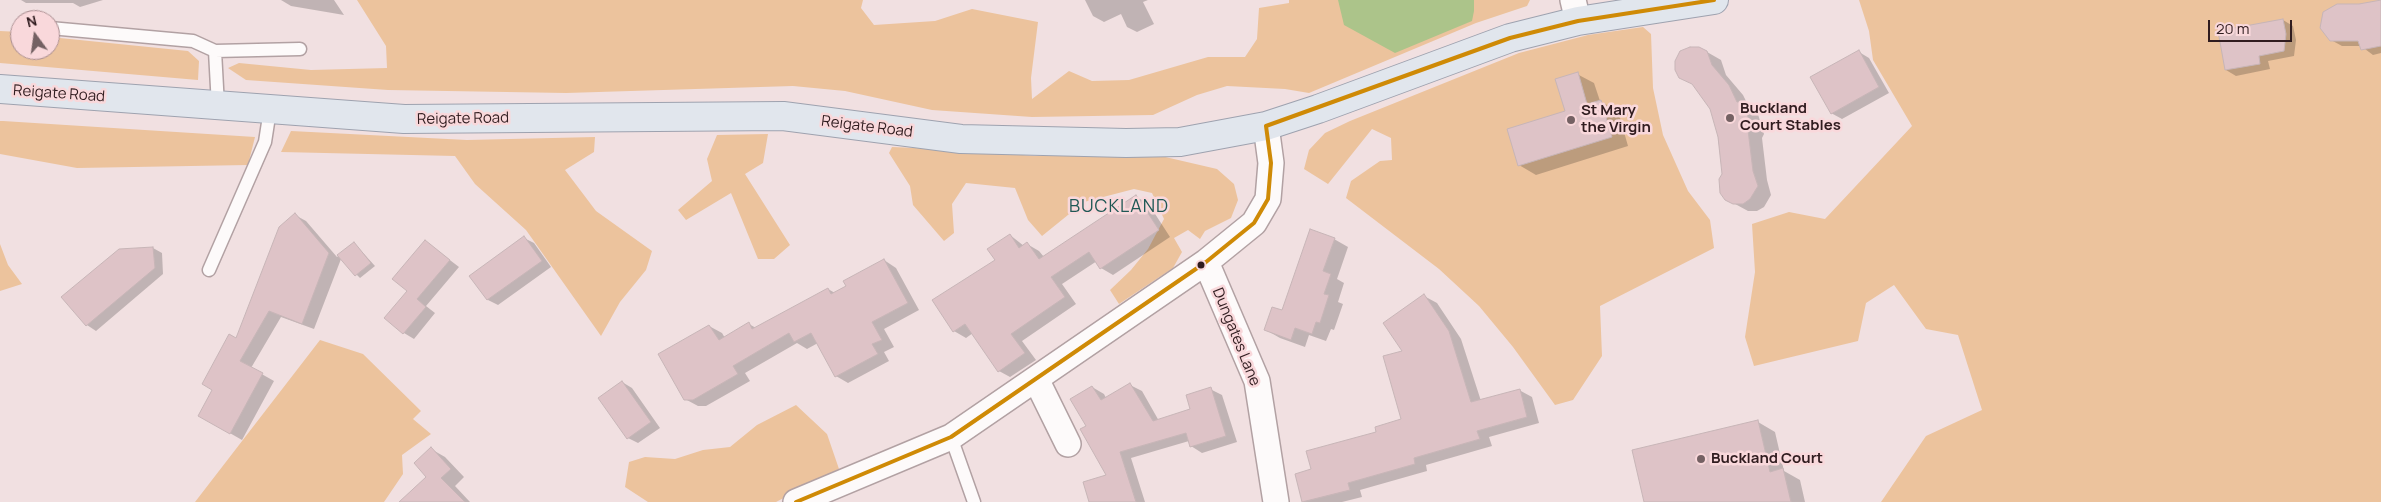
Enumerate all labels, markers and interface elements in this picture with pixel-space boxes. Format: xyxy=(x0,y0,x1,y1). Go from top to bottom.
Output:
north arrow xyxy=(10,10,60,60)
text: N xyxy=(24,10,39,31)
scale bar xyxy=(2211,10,2295,42)
text: 20 m xyxy=(2216,18,2249,39)
street label: Reigate Road xyxy=(13,82,105,106)
place label: Buckland Court Stables xyxy=(1740,100,1841,135)
place label: St Mary the Virgin xyxy=(1581,102,1651,137)
street label: Reigate Road xyxy=(417,109,509,129)
street label: Reigate Road xyxy=(820,112,914,142)
marker: Buckland Court Stables xyxy=(1724,112,1736,124)
marker: St Mary the Virgin xyxy=(1565,114,1577,126)
district label: BUCKLAND xyxy=(1068,196,1170,218)
unlabelled marker xyxy=(1196,260,1206,270)
street label: Dungates Lane xyxy=(1208,285,1264,389)
place label: Buckland Court xyxy=(1711,450,1823,468)
marker: Buckland Court xyxy=(1695,453,1707,465)

